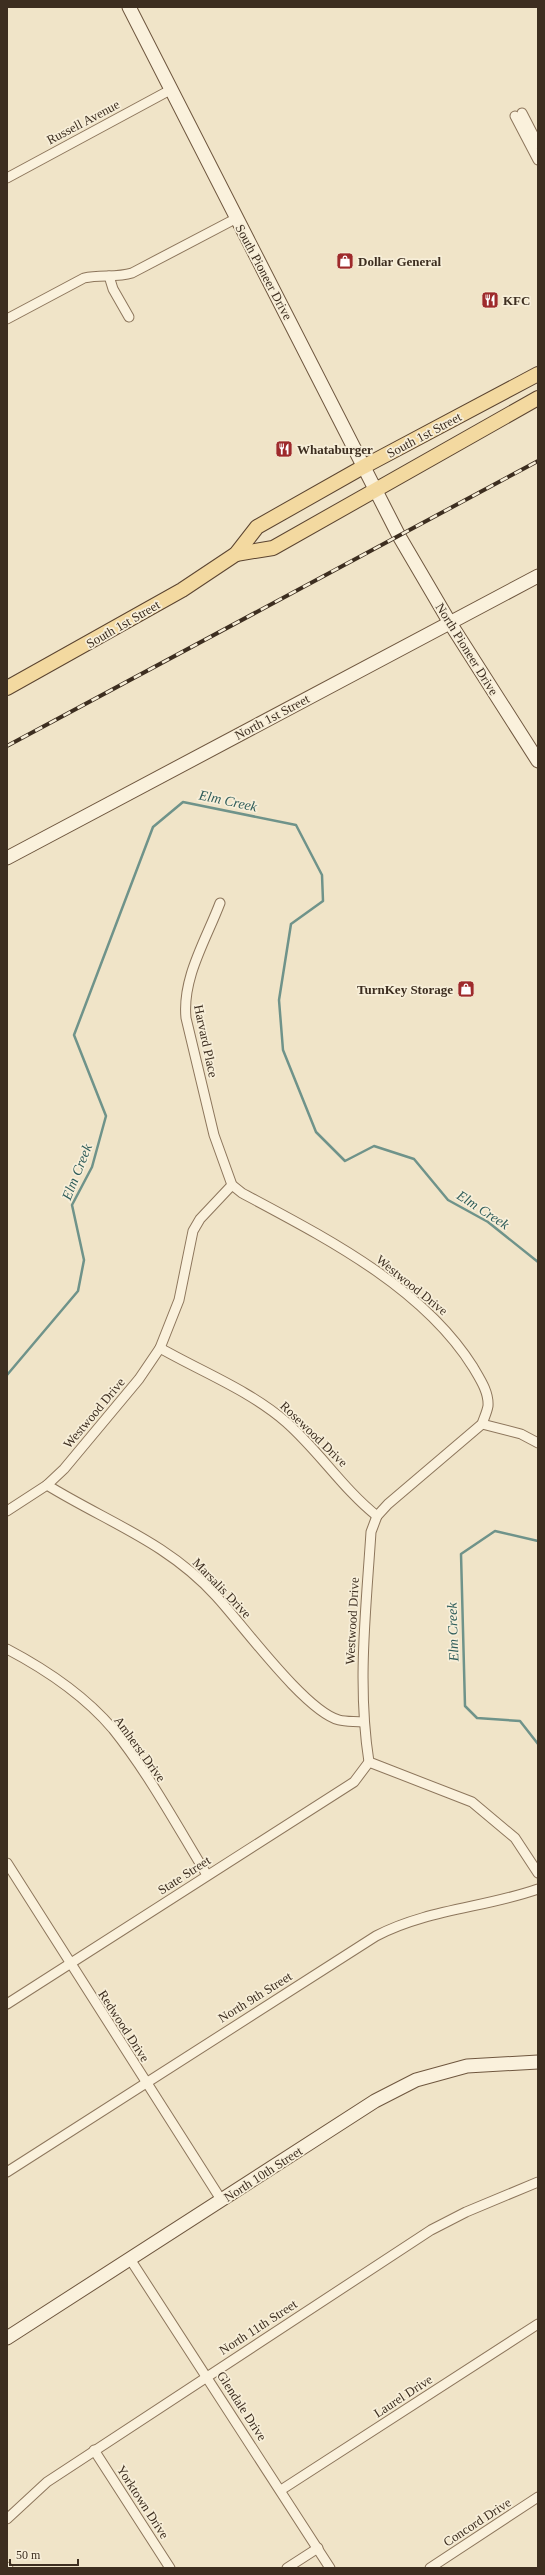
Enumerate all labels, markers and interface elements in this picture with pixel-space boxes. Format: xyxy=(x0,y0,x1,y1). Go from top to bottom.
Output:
street label: Russell Avenue xyxy=(44,96,122,147)
street label: South Pioneer Drive xyxy=(232,222,296,323)
shop icon: Dollar General xyxy=(335,251,355,271)
place label: Dollar General xyxy=(358,254,442,269)
restaurant icon: KFC xyxy=(480,290,500,310)
place label: KFC xyxy=(503,293,530,308)
street label: South 1st Street xyxy=(384,409,464,461)
restaurant icon: Whataburger xyxy=(274,439,294,459)
place label: Whataburger xyxy=(297,442,373,457)
street label: South 1st Street xyxy=(84,597,163,651)
street label: North Pioneer Drive xyxy=(433,600,502,698)
street label: North 1st Street xyxy=(232,691,312,743)
water label: Elm Creek xyxy=(197,787,259,815)
shop icon: TurnKey Storage xyxy=(456,979,476,999)
place label: TurnKey Storage xyxy=(357,982,453,997)
street label: Harvard Place xyxy=(191,1003,221,1079)
water label: Elm Creek xyxy=(59,1141,95,1203)
water label: Elm Creek xyxy=(453,1187,512,1233)
street label: Westwood Drive xyxy=(373,1252,451,1318)
street label: Westwood Drive xyxy=(60,1375,128,1451)
street label: Rosewood Drive xyxy=(277,1398,351,1470)
street label: Marsalis Drive xyxy=(190,1555,255,1621)
street label: Westwood Drive xyxy=(342,1577,362,1665)
water label: Elm Creek xyxy=(444,1601,462,1663)
street label: Amherst Drive xyxy=(111,1713,169,1785)
street label: State Street xyxy=(155,1852,213,1898)
street label: North 9th Street xyxy=(216,1968,295,2026)
street label: Redwood Drive xyxy=(95,1987,153,2065)
street label: North 10th Street xyxy=(221,2143,305,2205)
street label: North 11th Street xyxy=(216,2296,300,2358)
street label: Glendale Drive xyxy=(214,2368,270,2444)
street label: Laurel Drive xyxy=(371,2371,435,2420)
street label: Yorktown Drive xyxy=(114,2463,172,2542)
street label: Concord Drive xyxy=(440,2494,514,2549)
scale bar xyxy=(10,2541,78,2567)
text: 50 m xyxy=(16,2548,41,2562)

